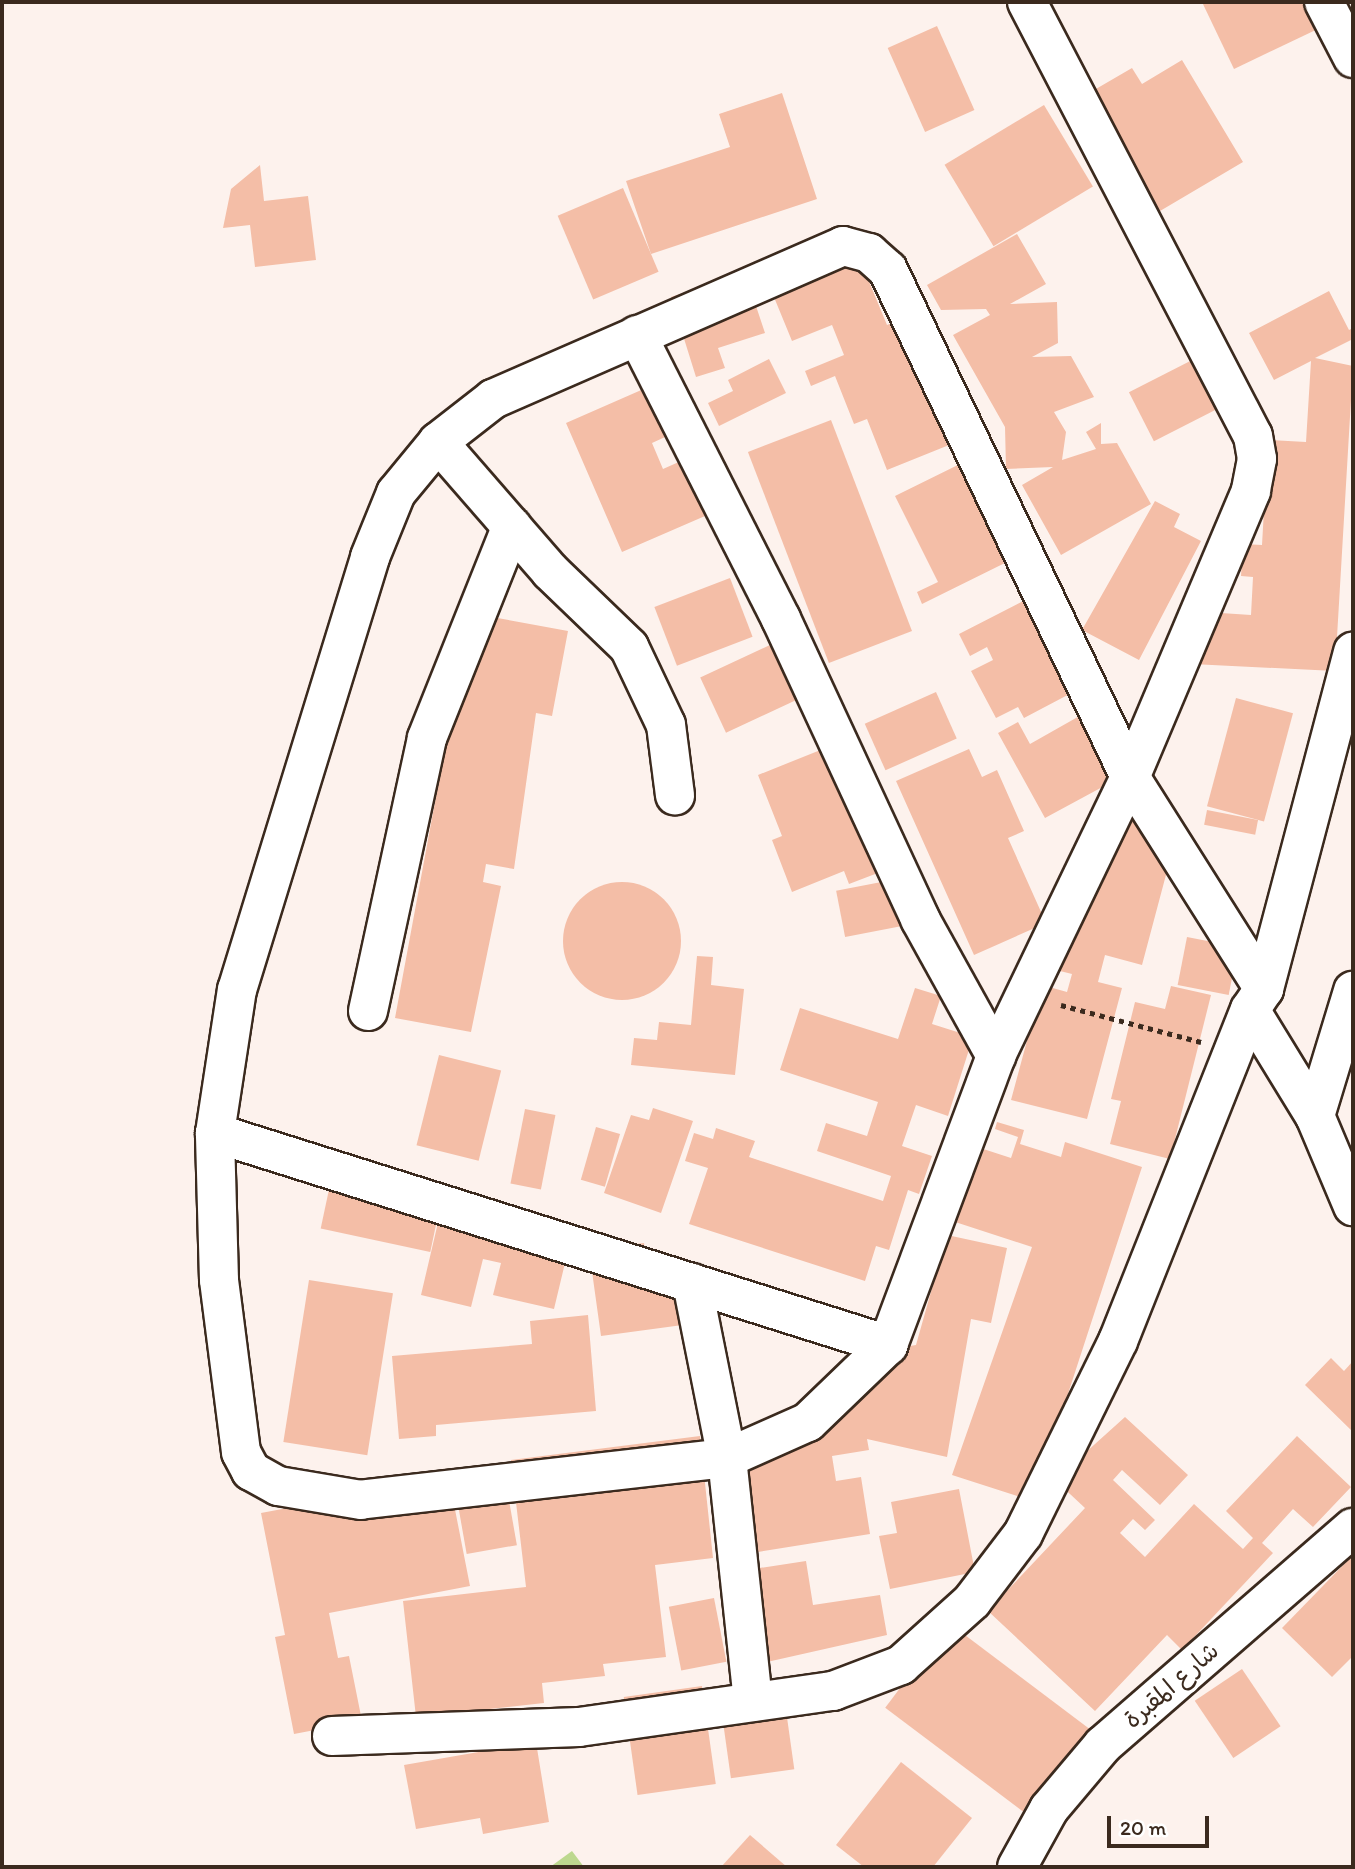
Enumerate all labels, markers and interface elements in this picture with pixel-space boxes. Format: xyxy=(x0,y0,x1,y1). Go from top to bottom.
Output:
street label: شارع المقبرة xyxy=(1118,1636,1224,1734)
scale bar xyxy=(1110,1802,1212,1846)
text: 20 m xyxy=(1120,1815,1166,1840)

